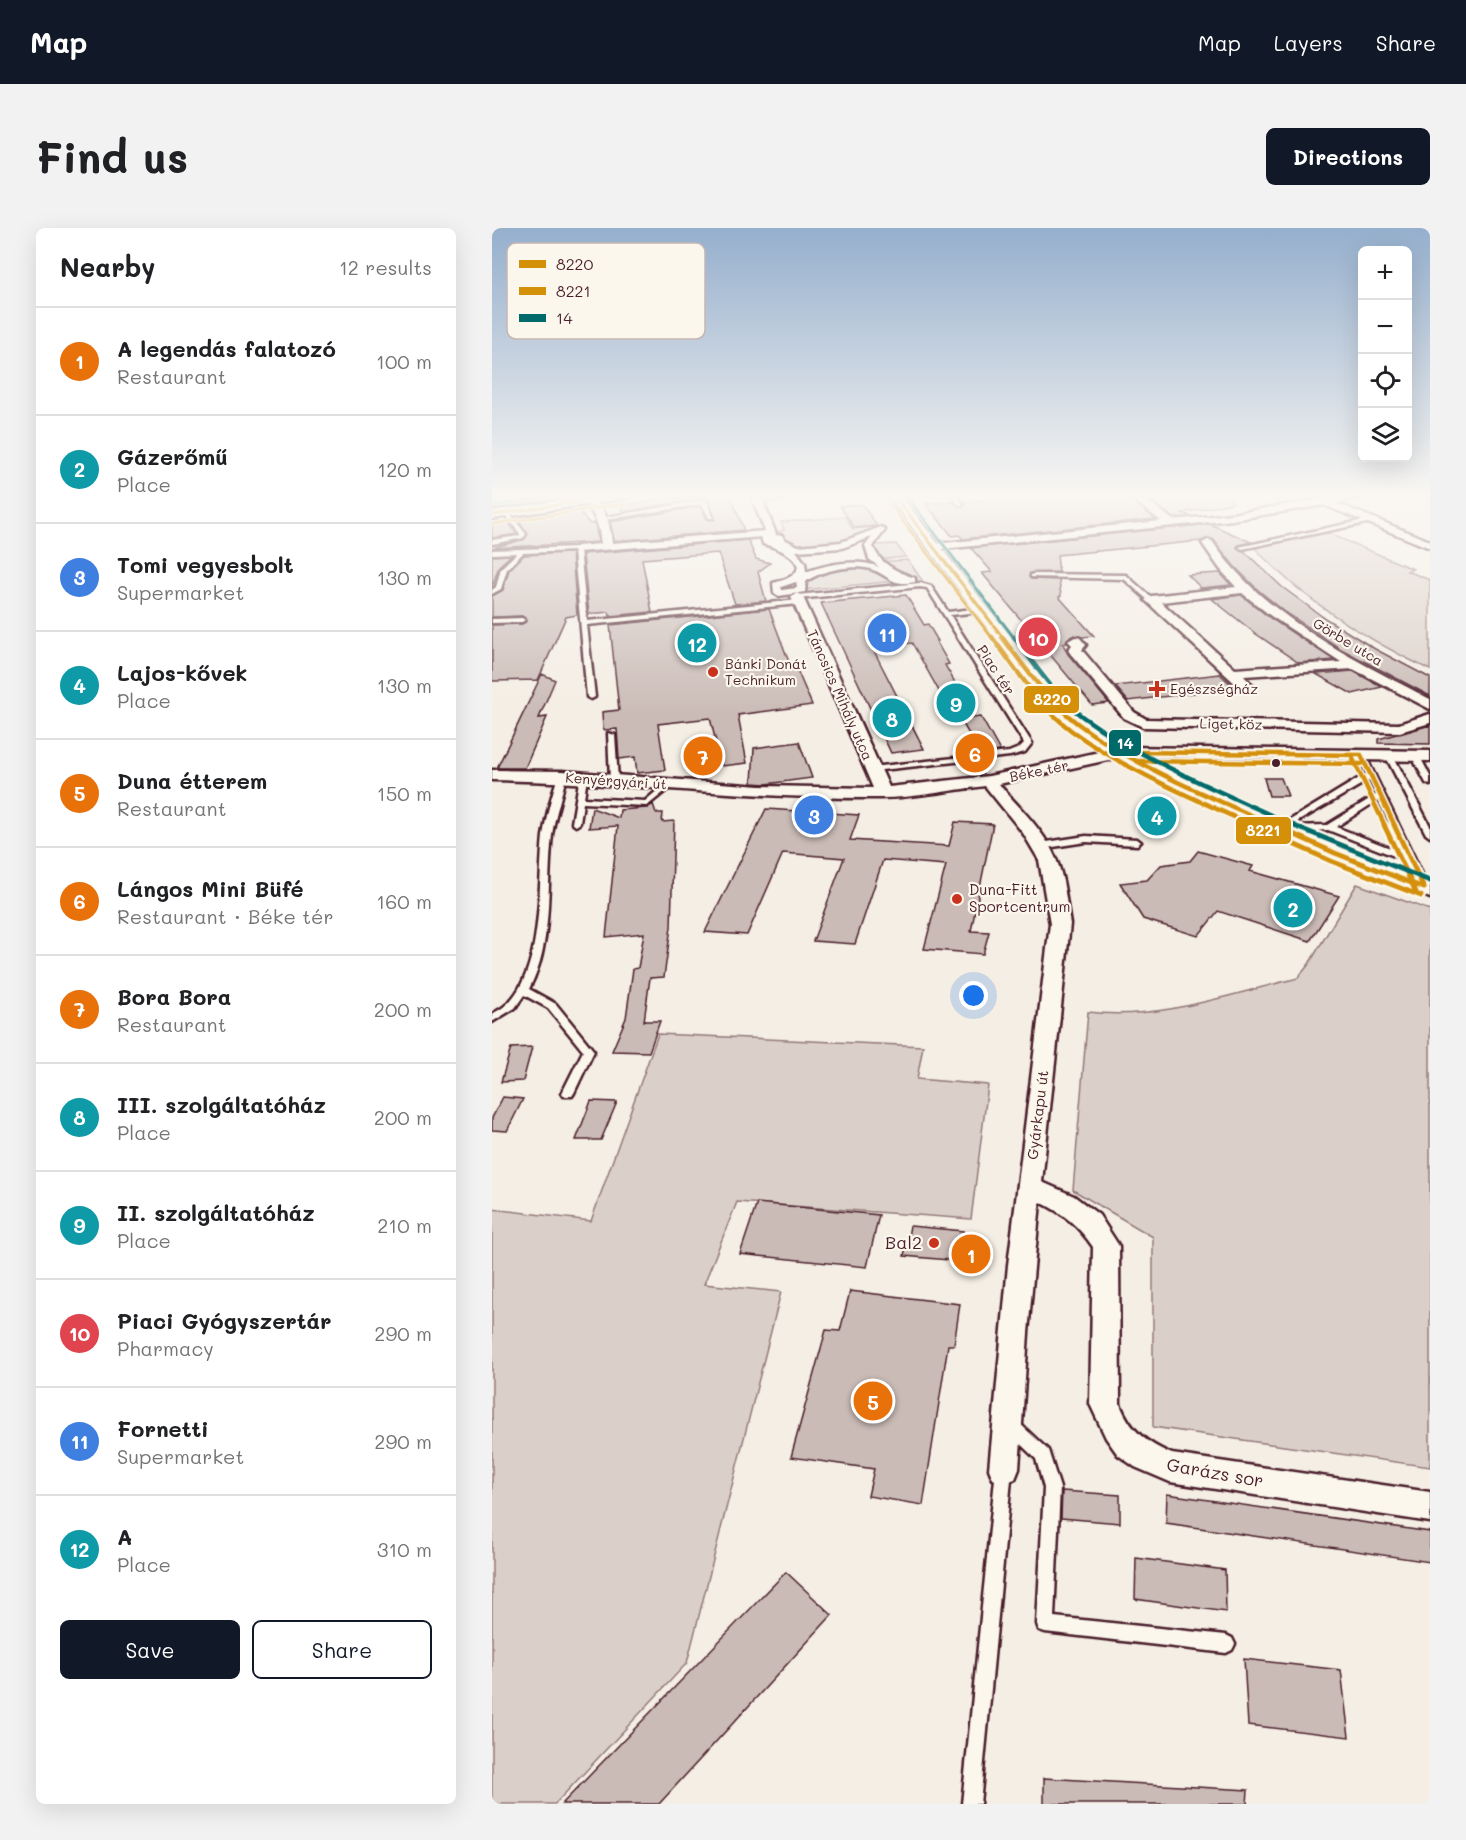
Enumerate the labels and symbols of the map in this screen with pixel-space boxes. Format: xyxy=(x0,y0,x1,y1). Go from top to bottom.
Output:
legend xyxy=(507,243,705,339)
text: 8220 xyxy=(556,253,594,274)
text: 8221 xyxy=(556,280,591,301)
text: 14 xyxy=(556,307,573,328)
pin: 11 xyxy=(868,610,906,656)
street label: Görbe utca xyxy=(1310,613,1387,670)
pin: 10 xyxy=(1018,614,1058,660)
pin: 12 xyxy=(678,620,716,666)
street label: Táncsics Mihály utca xyxy=(803,626,878,763)
street label: Piac tér xyxy=(973,641,1020,698)
place label: Bánki Donát Technikum xyxy=(725,654,807,689)
marker: Bánki Donát Technikum xyxy=(706,665,720,679)
place label: Egészségház xyxy=(1170,679,1258,698)
pin: 9 xyxy=(936,680,976,726)
marker: Egészségház xyxy=(1148,680,1166,698)
line badge: 8220 xyxy=(1023,685,1080,714)
text: 8220 xyxy=(1033,688,1071,709)
pin: 8 xyxy=(872,696,912,740)
street label: Liget köz xyxy=(1200,713,1263,734)
line badge: 14 xyxy=(1108,729,1142,757)
pin: 6 xyxy=(956,730,994,776)
text: 14 xyxy=(1116,732,1134,753)
pin: 7 xyxy=(684,734,722,778)
street label: Béke tér xyxy=(1008,755,1070,786)
unlabelled marker xyxy=(1270,757,1282,769)
street label: Kenyérgyári út xyxy=(565,767,667,794)
pin: 3 xyxy=(794,792,834,838)
pin: 4 xyxy=(1138,794,1176,838)
line badge: 8221 xyxy=(1235,816,1292,845)
text: 8221 xyxy=(1246,819,1280,840)
place label: Duna-Fitt Sportcentrum xyxy=(969,879,1070,916)
pin: 2 xyxy=(1274,886,1312,930)
marker: Duna-Fitt Sportcentrum xyxy=(950,892,964,906)
your location xyxy=(959,981,988,1010)
street label: Gyárkapu út xyxy=(1022,1069,1052,1161)
place label: Bal2 xyxy=(885,1230,922,1254)
pin: 1 xyxy=(952,1232,990,1276)
marker: Bal2 xyxy=(927,1236,941,1250)
pin: 5 xyxy=(854,1378,892,1424)
street label: Garázs sor xyxy=(1165,1452,1265,1492)

